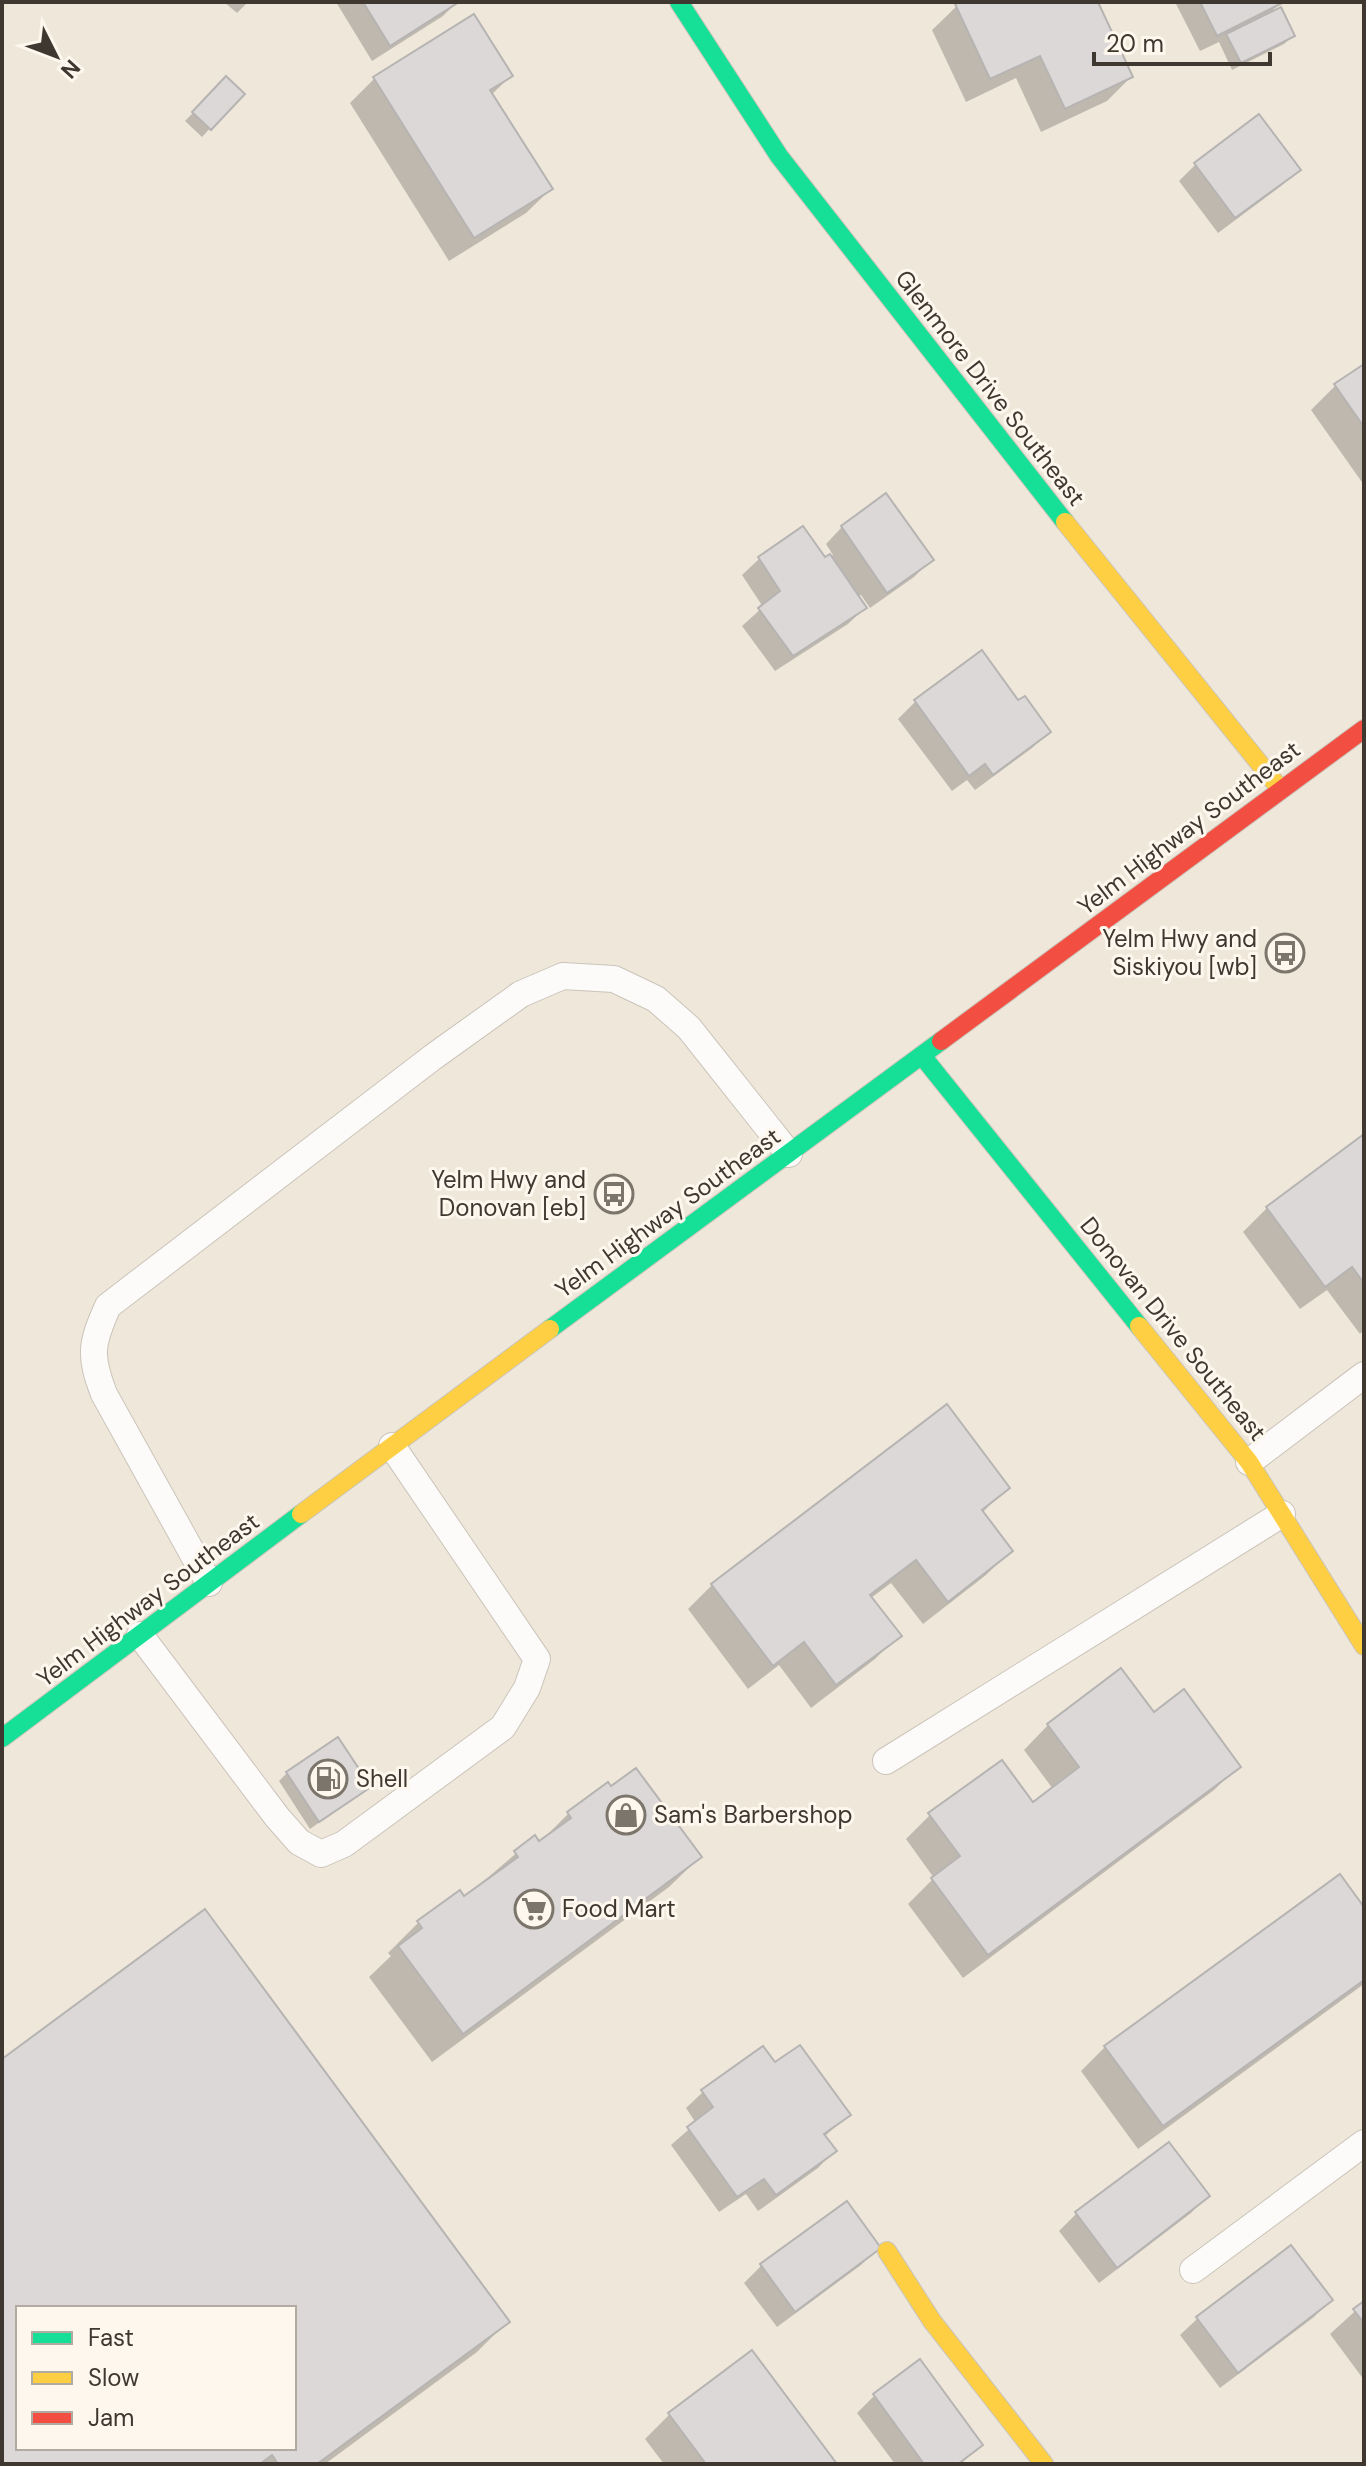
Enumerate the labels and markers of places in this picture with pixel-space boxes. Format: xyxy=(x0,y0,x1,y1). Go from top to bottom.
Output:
place label: Yelm Hwy and Siskiyou [wb] xyxy=(1102,923,1257,982)
bus stop icon: Yelm Hwy and Siskiyou [wb] xyxy=(1264,932,1306,974)
place label: Yelm Hwy and Donovan [eb] xyxy=(431,1164,586,1223)
bus stop icon: Yelm Hwy and Donovan [eb] xyxy=(593,1173,635,1215)
fuel station icon: Shell xyxy=(307,1758,349,1800)
place label: Shell xyxy=(356,1763,408,1794)
shop icon: Sam's Barbershop xyxy=(605,1794,647,1836)
place label: Sam's Barbershop xyxy=(654,1799,852,1830)
supermarket icon: Food Mart xyxy=(513,1888,555,1930)
place label: Food Mart xyxy=(562,1893,676,1924)

